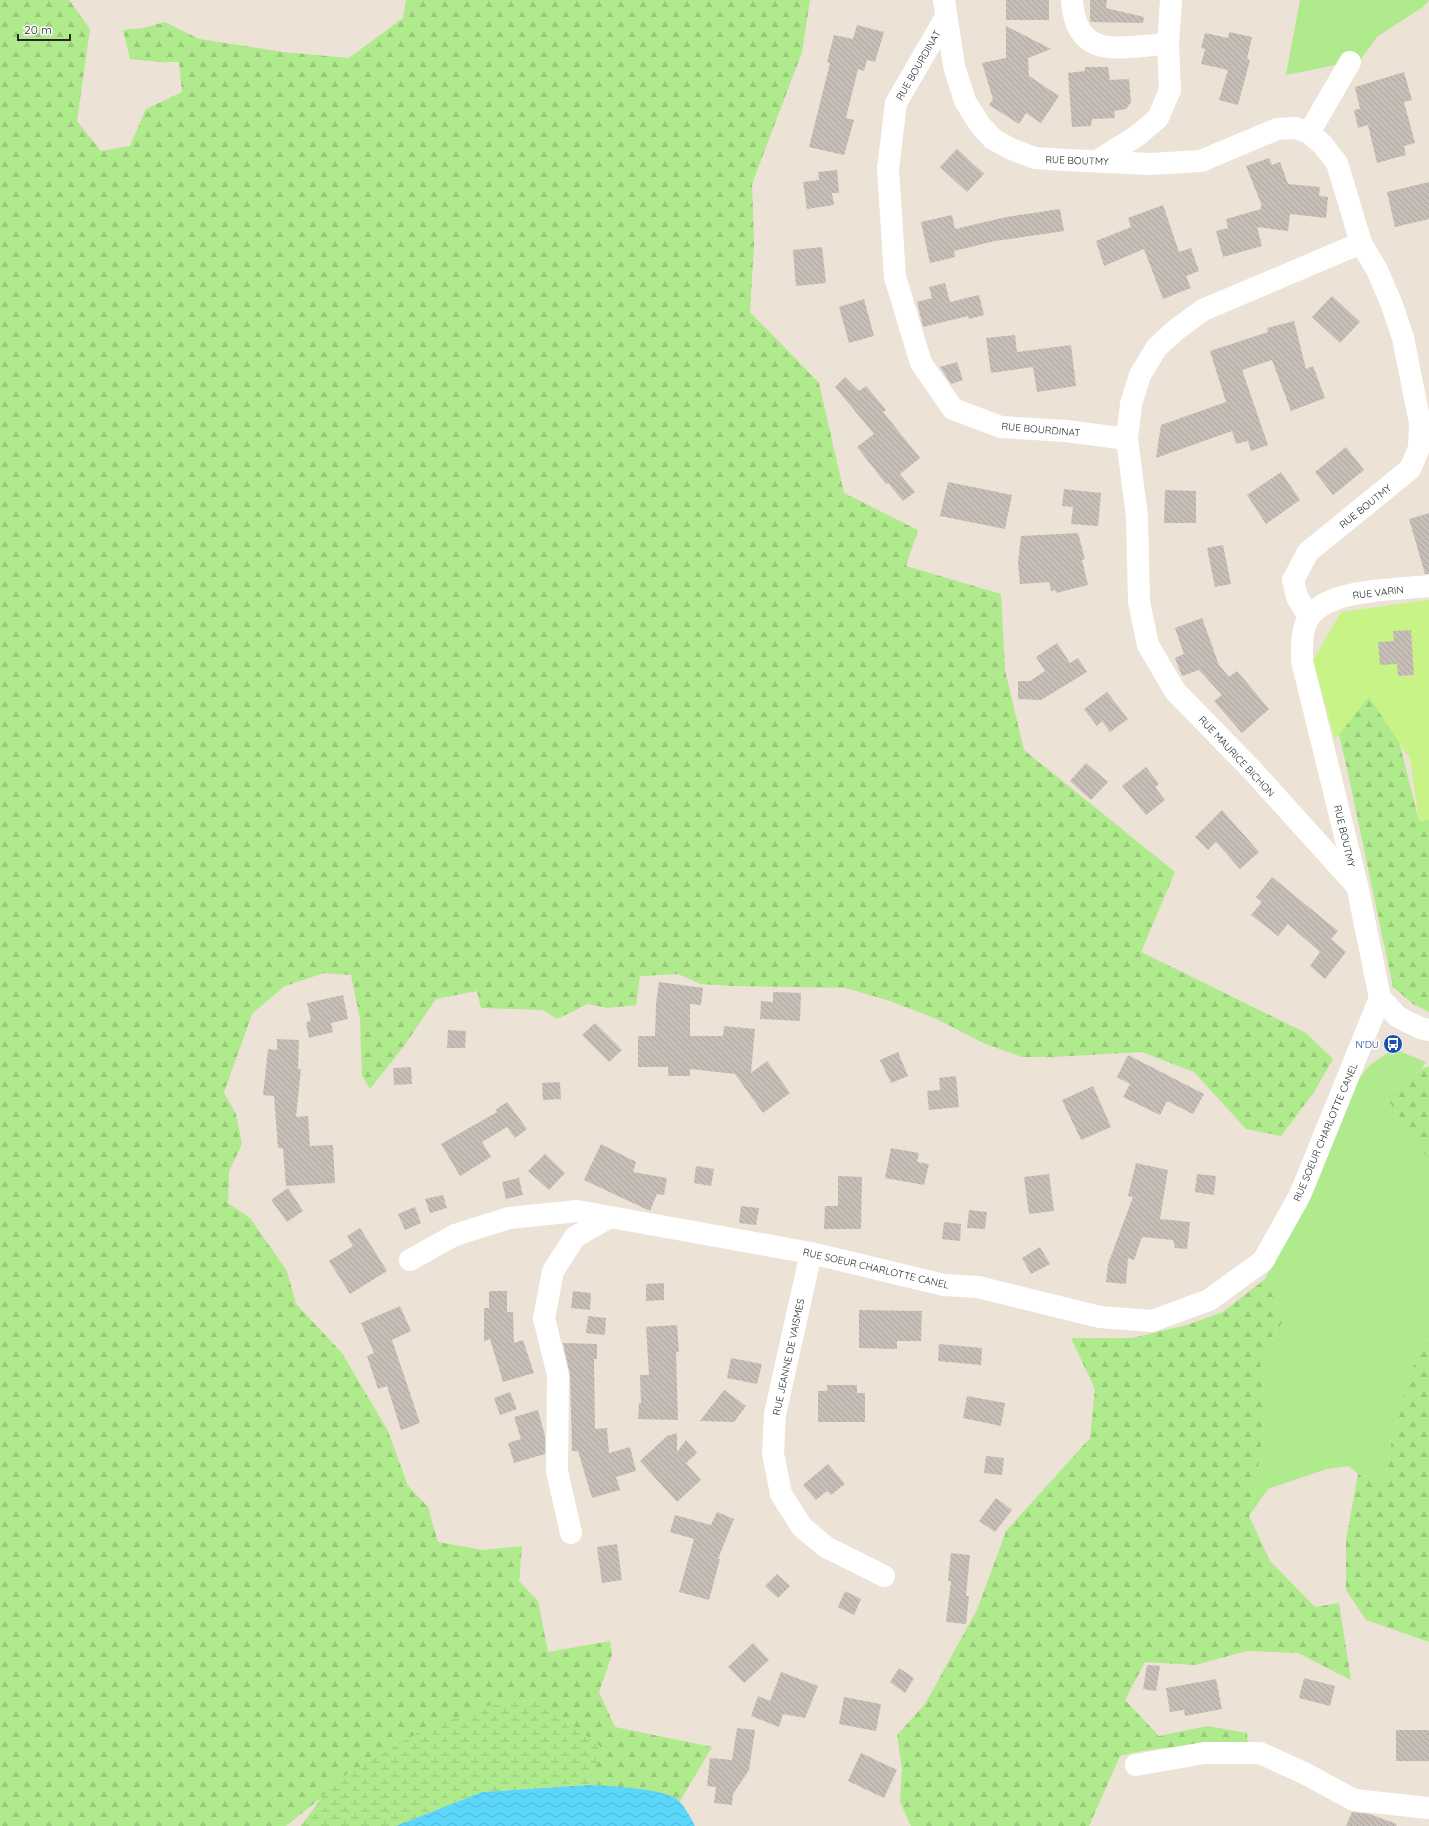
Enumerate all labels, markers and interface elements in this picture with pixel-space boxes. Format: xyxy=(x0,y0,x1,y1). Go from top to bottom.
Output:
scale bar xyxy=(18,16,70,42)
text: 20 m xyxy=(24,22,52,37)
street label: RUE BOURDINAT xyxy=(893,28,944,103)
street label: RUE BOUTMY xyxy=(1045,153,1109,168)
street label: RUE BOURDINAT xyxy=(1001,420,1081,439)
street label: RUE BOUTMY xyxy=(1337,481,1394,531)
street label: RUE VARIN xyxy=(1352,583,1404,602)
street label: RUE MAURICE BICHON xyxy=(1196,713,1277,799)
street label: RUE BOUTMY xyxy=(1331,804,1358,869)
bus stop icon: N'DU xyxy=(1382,1033,1404,1055)
place label: N'DU xyxy=(1355,1038,1379,1051)
street label: RUE SOEUR CHARLOTTE CANEL xyxy=(1290,1060,1361,1203)
street label: RUE SOEUR CHARLOTTE CANEL xyxy=(802,1245,951,1292)
street label: RUE JEANNE DE VAISMES xyxy=(770,1297,807,1417)

